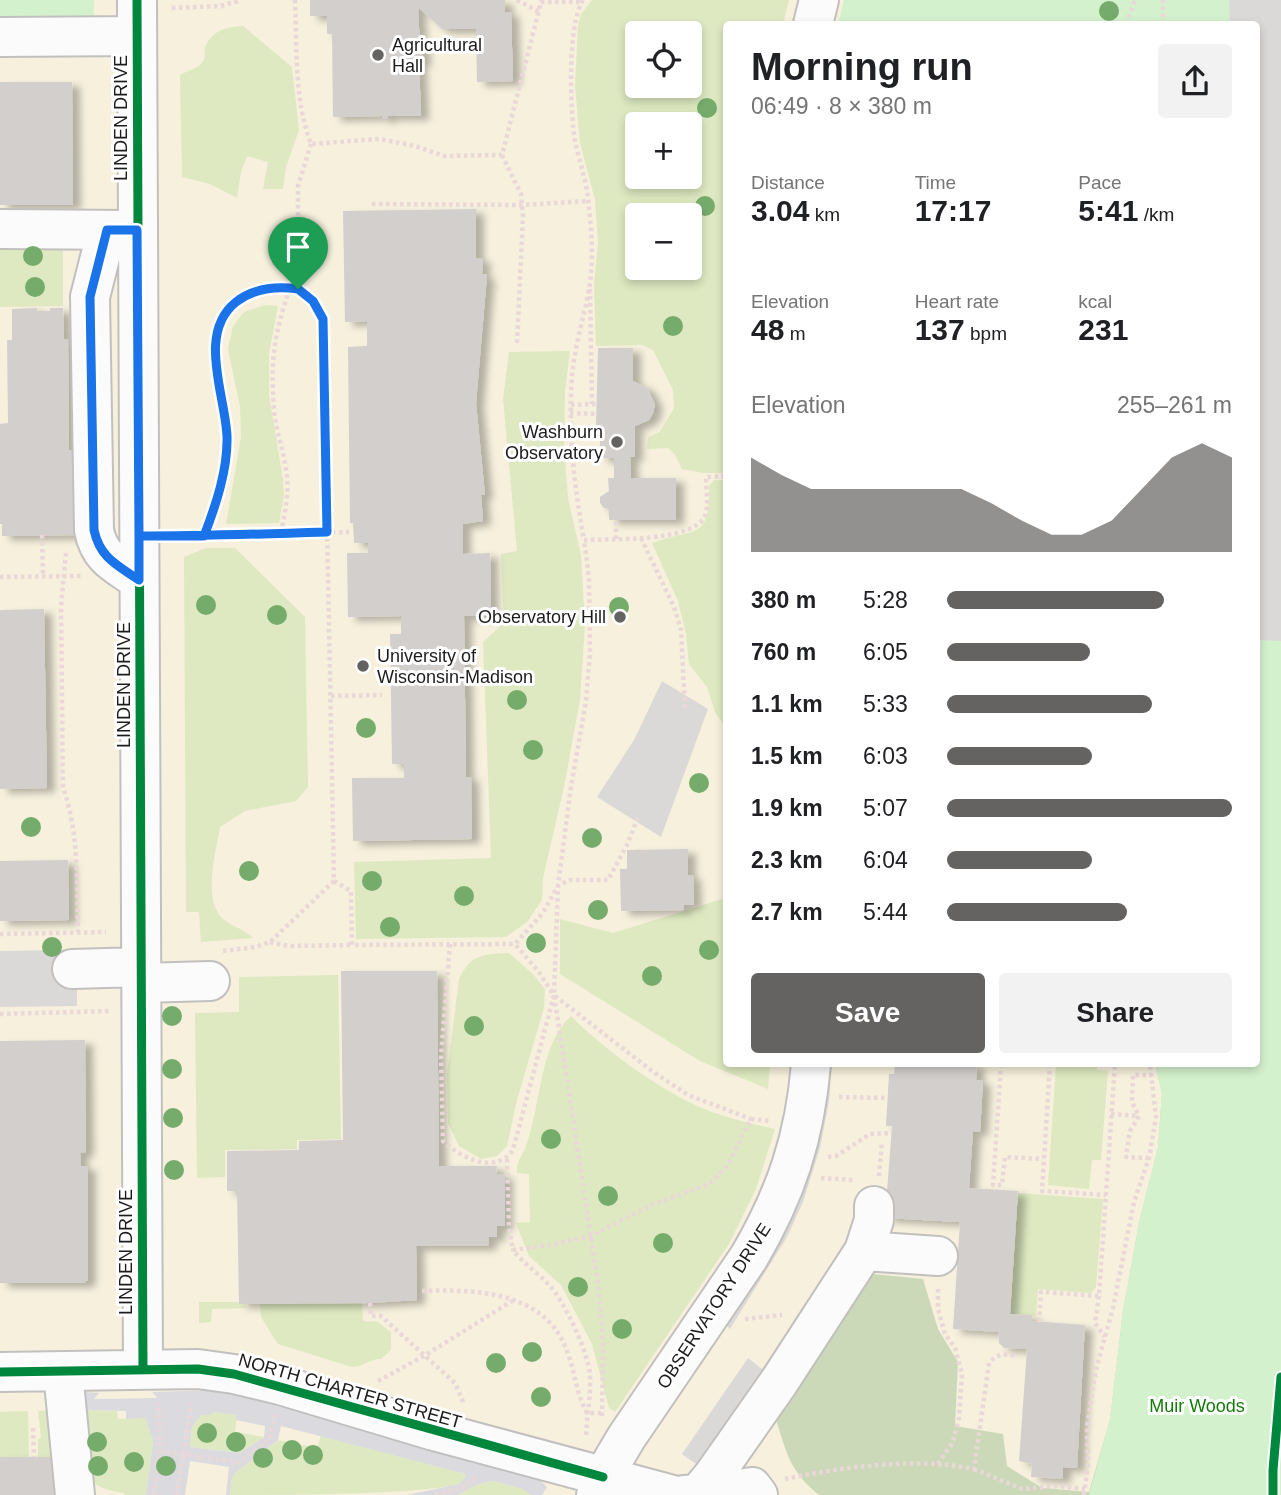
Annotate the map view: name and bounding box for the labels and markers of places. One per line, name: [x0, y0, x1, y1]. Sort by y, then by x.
place label: Agricultural Hall: [392, 35, 482, 76]
marker: Agricultural Hall: [370, 47, 386, 63]
pin: [268, 217, 328, 289]
place label: Washburn Observatory: [505, 422, 603, 463]
marker: Washburn Observatory: [609, 434, 625, 450]
place label: Observatory Hill: [478, 607, 606, 627]
marker: Observatory Hill: [612, 609, 628, 625]
place label: University of Wisconsin-Madison: [377, 646, 533, 687]
marker: University of Wisconsin-Madison: [355, 658, 371, 674]

